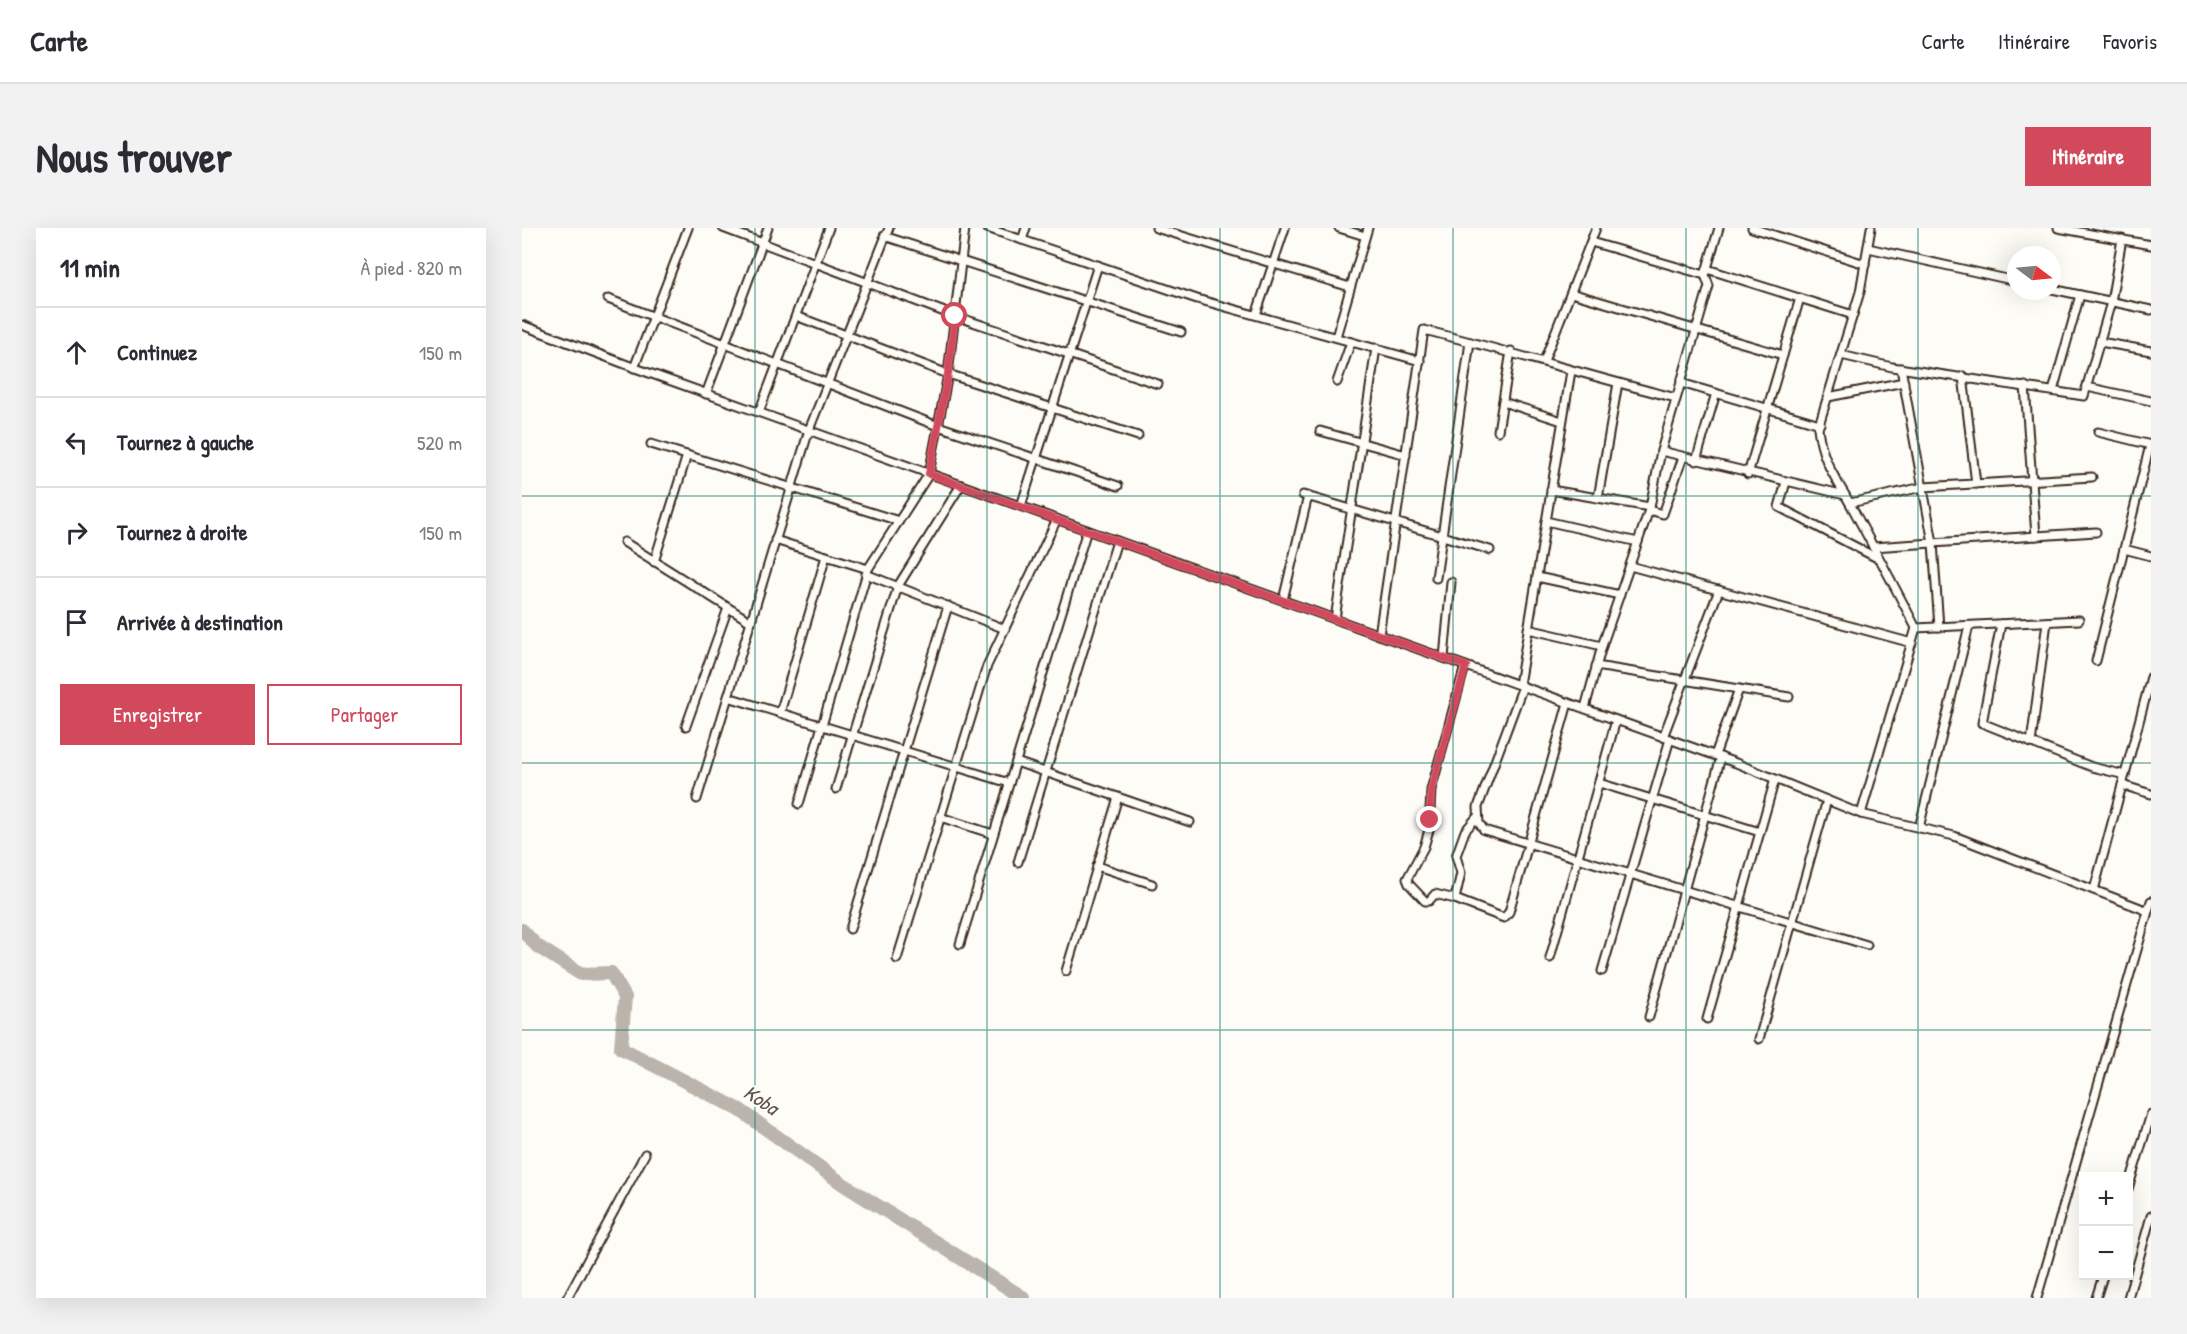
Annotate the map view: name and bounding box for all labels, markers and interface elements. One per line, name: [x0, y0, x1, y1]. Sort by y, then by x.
text: Carte: [30, 22, 88, 60]
text: Carte: [1922, 27, 1965, 56]
text: Itinéraire: [1998, 27, 2070, 56]
text: Favoris: [2103, 27, 2157, 56]
button: Itinéraire: [2025, 127, 2151, 186]
text: Nous trouver: [36, 128, 232, 185]
north arrow: [2007, 246, 2061, 300]
text: 11 min: [60, 250, 120, 285]
text: À pied · 820 m: [360, 254, 462, 281]
route start: [941, 302, 967, 328]
icon: ahead: [60, 336, 93, 369]
text: Continuez: [117, 337, 197, 367]
text: 150 m: [419, 339, 462, 366]
icon: left: [60, 426, 93, 459]
text: Tournez à gauche: [117, 427, 254, 457]
text: 520 m: [417, 429, 462, 456]
icon: right: [60, 516, 93, 549]
text: Tournez à droite: [117, 517, 247, 547]
text: 150 m: [419, 519, 462, 546]
icon: arrive: [60, 606, 93, 639]
text: Arrivée à destination: [117, 607, 283, 637]
button: Enregistrer: [60, 684, 255, 745]
button: Partager: [267, 684, 462, 745]
route end: [1416, 806, 1442, 832]
water label: Koba: [738, 1078, 787, 1123]
map controls: [2079, 1172, 2133, 1280]
button: +: [2079, 1172, 2133, 1226]
button: −: [2079, 1226, 2133, 1280]

